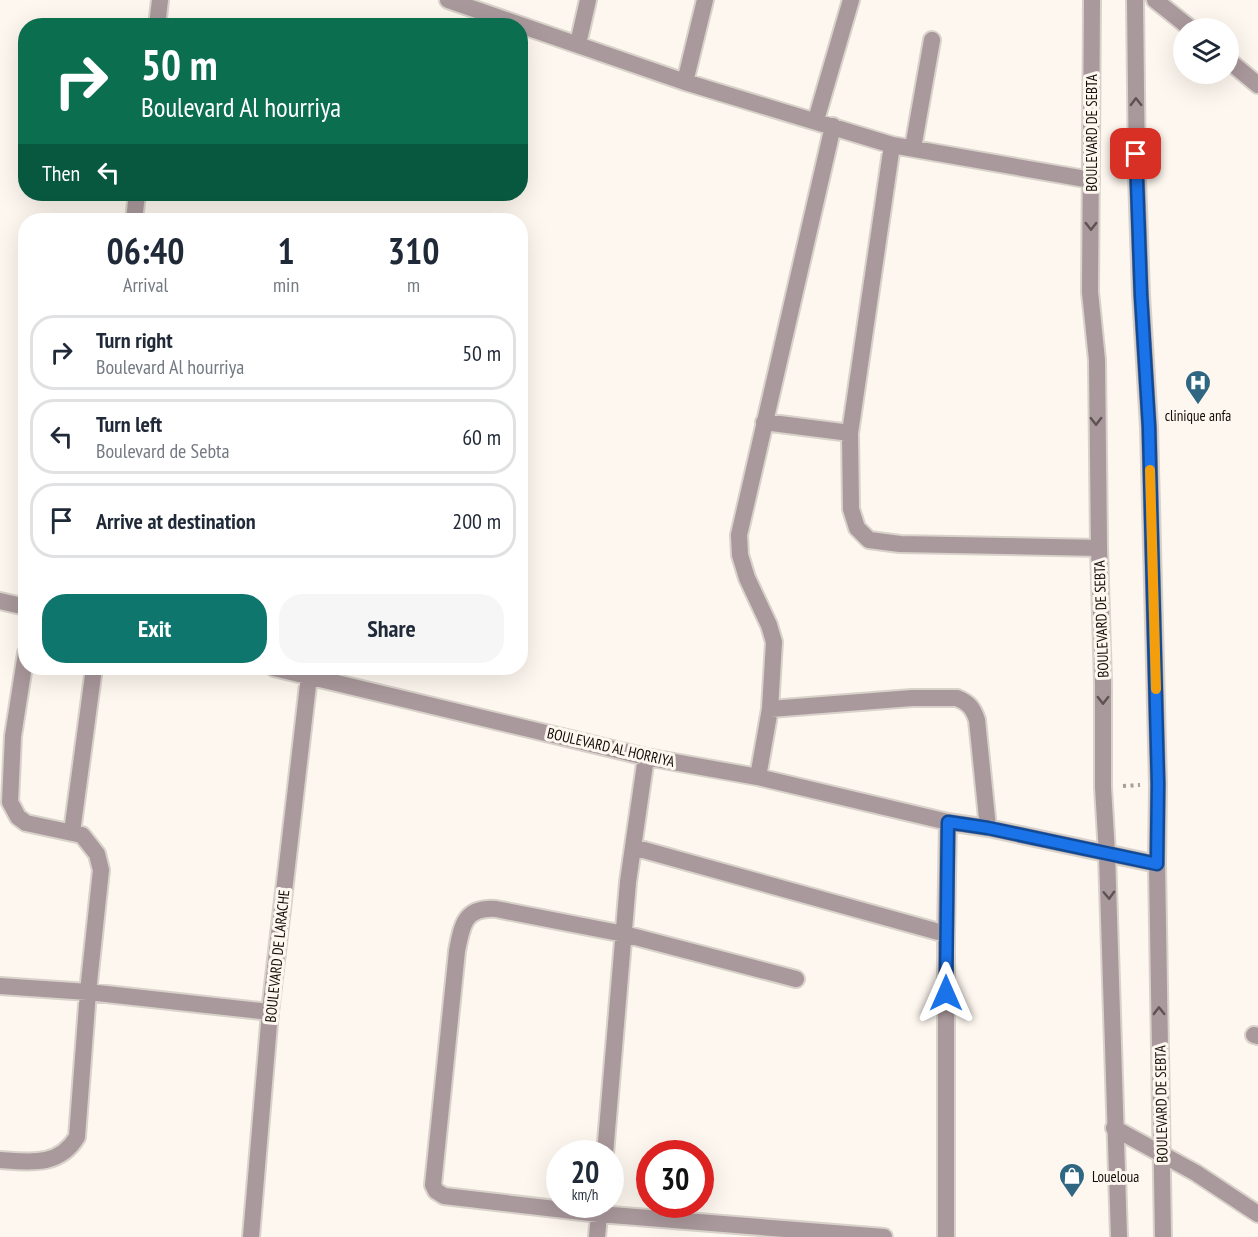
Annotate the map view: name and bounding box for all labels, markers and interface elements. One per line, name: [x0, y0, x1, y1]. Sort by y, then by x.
map controls: [1173, 18, 1239, 84]
button: layers: [1173, 18, 1239, 84]
text: 50 m: [141, 37, 218, 92]
icon: right: [42, 42, 120, 120]
street label: BOULEVARD DE SEBTA: [1082, 73, 1101, 192]
text: Boulevard Al hourriya: [141, 90, 341, 124]
one-way arrow: [1130, 98, 1142, 107]
pin: [1110, 128, 1161, 179]
icon: arrive: [1119, 137, 1152, 170]
icon: left: [92, 156, 125, 189]
text: Then: [42, 159, 80, 187]
one-way arrow: [1085, 222, 1097, 231]
text: 06:40: [107, 227, 184, 274]
text: 1: [277, 227, 295, 274]
text: 310: [388, 227, 439, 274]
text: Arrival: [123, 272, 168, 298]
text: min: [273, 272, 299, 298]
text: m: [407, 272, 420, 298]
text: Turn right: [96, 326, 173, 354]
icon: right: [45, 336, 78, 369]
text: 50 m: [462, 339, 501, 367]
text: Boulevard Al hourriya: [96, 354, 244, 380]
hospital icon: clinique anfa: [1183, 368, 1213, 406]
place label: clinique anfa: [1165, 406, 1231, 425]
text: Turn left: [96, 410, 162, 438]
one-way arrow: [1090, 417, 1103, 426]
icon: left: [45, 420, 78, 453]
text: 60 m: [462, 423, 501, 451]
text: Boulevard de Sebta: [96, 438, 230, 464]
icon: arrive: [45, 504, 78, 537]
text: Arrive at destination: [96, 507, 256, 535]
text: 200 m: [452, 507, 501, 535]
street label: BOULEVARD DE SEBTA: [1089, 559, 1113, 678]
button: Exit: [42, 594, 267, 663]
button: Share: [279, 594, 504, 663]
one-way arrow: [1097, 696, 1109, 705]
street label: BOULEVARD AL HORRIYA: [545, 723, 677, 771]
street label: BOULEVARD DE LARACHE: [261, 889, 293, 1023]
one-way arrow: [1103, 890, 1115, 899]
position arrow: [914, 961, 978, 1025]
one-way arrow: [1153, 1006, 1166, 1015]
street label: BOULEVARD DE SEBTA: [1150, 1044, 1172, 1163]
speed limit sign: 30: [636, 1140, 714, 1218]
text: 20: [571, 1152, 599, 1191]
shop icon: Loueloua: [1057, 1161, 1087, 1199]
place label: Loueloua: [1092, 1167, 1139, 1186]
text: km/h: [572, 1185, 598, 1204]

